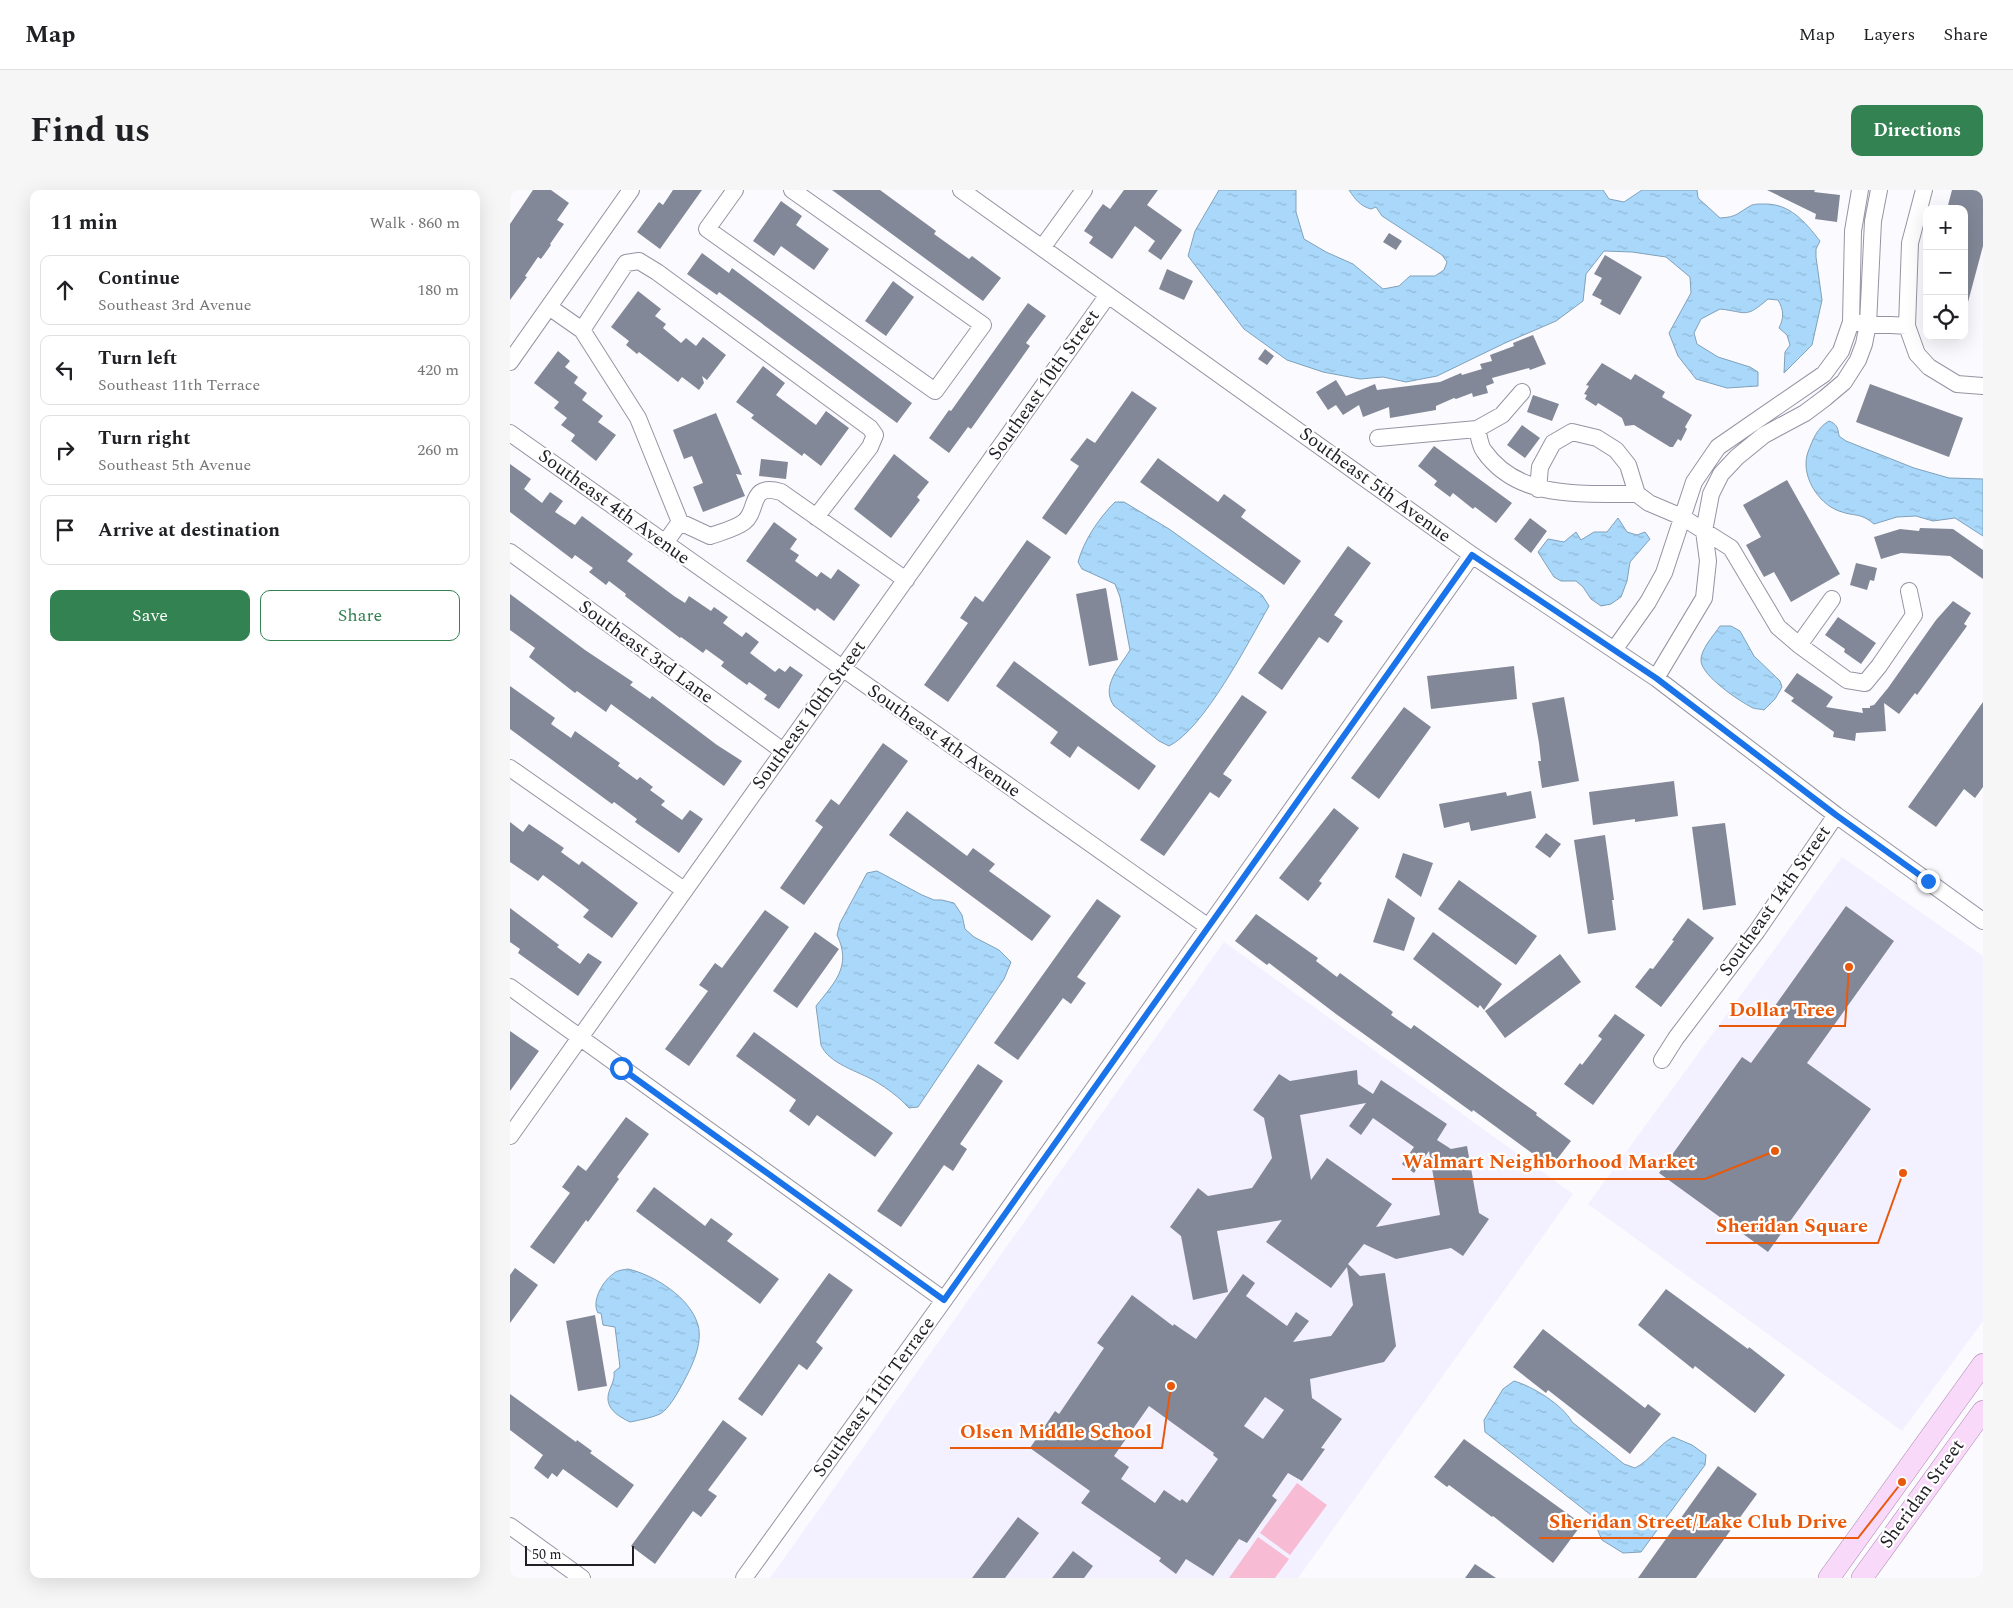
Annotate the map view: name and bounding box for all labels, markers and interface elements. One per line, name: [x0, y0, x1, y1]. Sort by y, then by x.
text: Map: [25, 17, 75, 53]
text: Map: [1799, 21, 1835, 48]
text: Layers: [1863, 21, 1915, 48]
text: Share: [1943, 21, 1988, 48]
text: Find us: [30, 104, 150, 157]
button: Directions: [1851, 105, 1983, 156]
map controls: [1923, 205, 1968, 340]
button: +: [1923, 205, 1968, 250]
text: 11 min: [50, 207, 118, 239]
text: Walk · 860 m: [369, 211, 460, 235]
button: −: [1923, 250, 1968, 295]
text: Continue: [98, 264, 180, 293]
icon: ahead: [51, 276, 79, 304]
text: 180 m: [417, 278, 459, 302]
text: Southeast 3rd Avenue: [98, 293, 252, 317]
button: locate: [1923, 295, 1968, 340]
street label: Southeast 10th Street: [981, 303, 1107, 466]
text: Turn left: [98, 344, 177, 373]
icon: left: [51, 356, 79, 384]
text: 420 m: [417, 358, 459, 382]
text: Southeast 11th Terrace: [98, 373, 260, 397]
street label: Southeast 5th Avenue: [1293, 420, 1457, 550]
text: Turn right: [98, 424, 191, 453]
icon: right: [51, 436, 79, 464]
text: 260 m: [417, 438, 459, 462]
street label: Southeast 4th Avenue: [532, 442, 696, 572]
text: Southeast 5th Avenue: [98, 453, 251, 477]
icon: arrive: [51, 516, 79, 544]
text: Arrive at destination: [98, 516, 280, 545]
button: Save: [50, 590, 250, 641]
button: Share: [260, 590, 460, 641]
street label: Southeast 3rd Lane: [572, 593, 720, 711]
street label: Southeast 10th Street: [745, 634, 873, 796]
street label: Southeast 4th Avenue: [861, 677, 1027, 805]
street label: Southeast 14th Street: [1712, 819, 1838, 982]
route end: [1917, 870, 1940, 893]
callout: Dollar Tree: [1719, 991, 1845, 1026]
text: Dollar Tree: [1729, 995, 1835, 1025]
route start: [610, 1057, 633, 1080]
callout: Walmart Neighborhood Market: [1392, 1144, 1705, 1179]
text: Walmart Neighborhood Market: [1403, 1147, 1696, 1177]
callout: Sheridan Square: [1706, 1208, 1878, 1243]
text: Sheridan Square: [1716, 1211, 1868, 1241]
street label: Southeast 11th Terrace: [806, 1311, 942, 1483]
callout: Olsen Middle School: [950, 1413, 1162, 1448]
text: Olsen Middle School: [960, 1417, 1152, 1447]
street label: Sheridan Street: [1872, 1433, 1972, 1555]
callout: Sheridan Street/Lake Club Drive: [1539, 1503, 1858, 1538]
text: Sheridan Street/Lake Club Drive: [1549, 1507, 1847, 1537]
scale bar: [525, 1543, 634, 1566]
text: 50 m: [532, 1544, 562, 1565]

